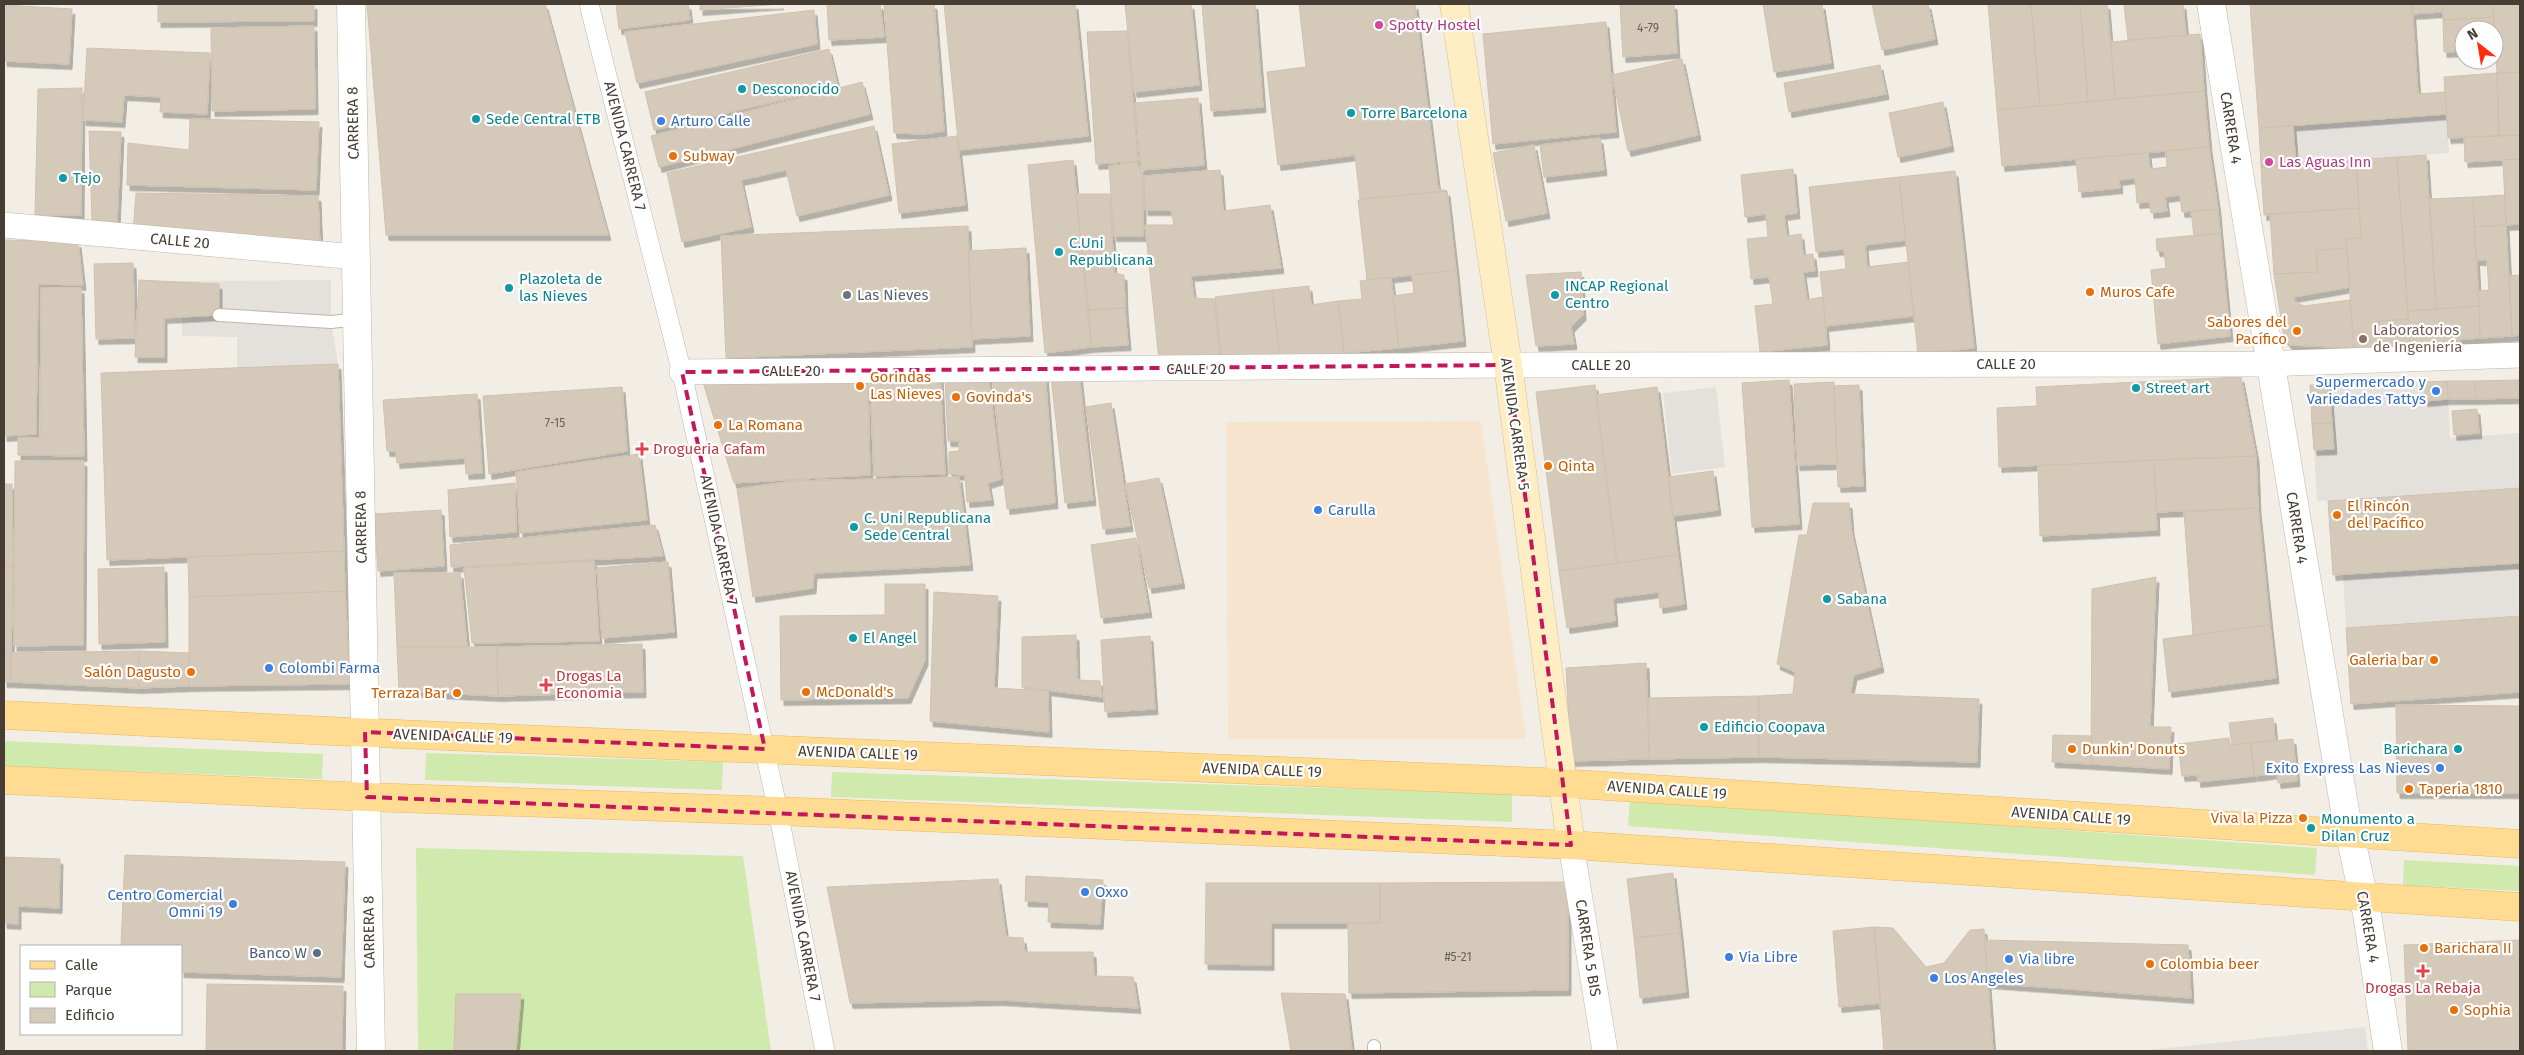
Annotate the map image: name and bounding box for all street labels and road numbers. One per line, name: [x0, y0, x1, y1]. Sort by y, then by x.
street label: AVENIDA CARRERA 7: [600, 79, 650, 213]
street label: CARRERA 8: [343, 86, 363, 160]
street label: CARRERA 4: [2216, 91, 2246, 165]
street label: CALLE 20: [149, 229, 211, 253]
street label: CALLE 20: [1976, 355, 2036, 373]
street label: AVENIDA CARRERA 5: [1497, 356, 1533, 492]
street label: CALLE 20: [1571, 356, 1631, 374]
street label: CALLE 20: [1166, 360, 1226, 378]
street label: CALLE 20: [761, 362, 821, 380]
street label: AVENIDA CARRERA 7: [696, 473, 742, 607]
street label: CARRERA 8: [351, 490, 371, 564]
street label: CARRERA 4: [2282, 491, 2312, 565]
street label: AVENIDA CALLE 19: [393, 725, 513, 747]
street label: AVENIDA CALLE 19: [798, 742, 918, 764]
street label: AVENIDA CALLE 19: [1202, 759, 1322, 781]
street label: AVENIDA CALLE 19: [1607, 777, 1728, 803]
street label: AVENIDA CALLE 19: [2011, 803, 2132, 829]
street label: AVENIDA CARRERA 7: [781, 869, 825, 1003]
street label: CARRERA 4: [2353, 890, 2383, 964]
street label: CARRERA 8: [359, 895, 379, 969]
street label: CARRERA 5 BIS: [1571, 898, 1605, 998]

